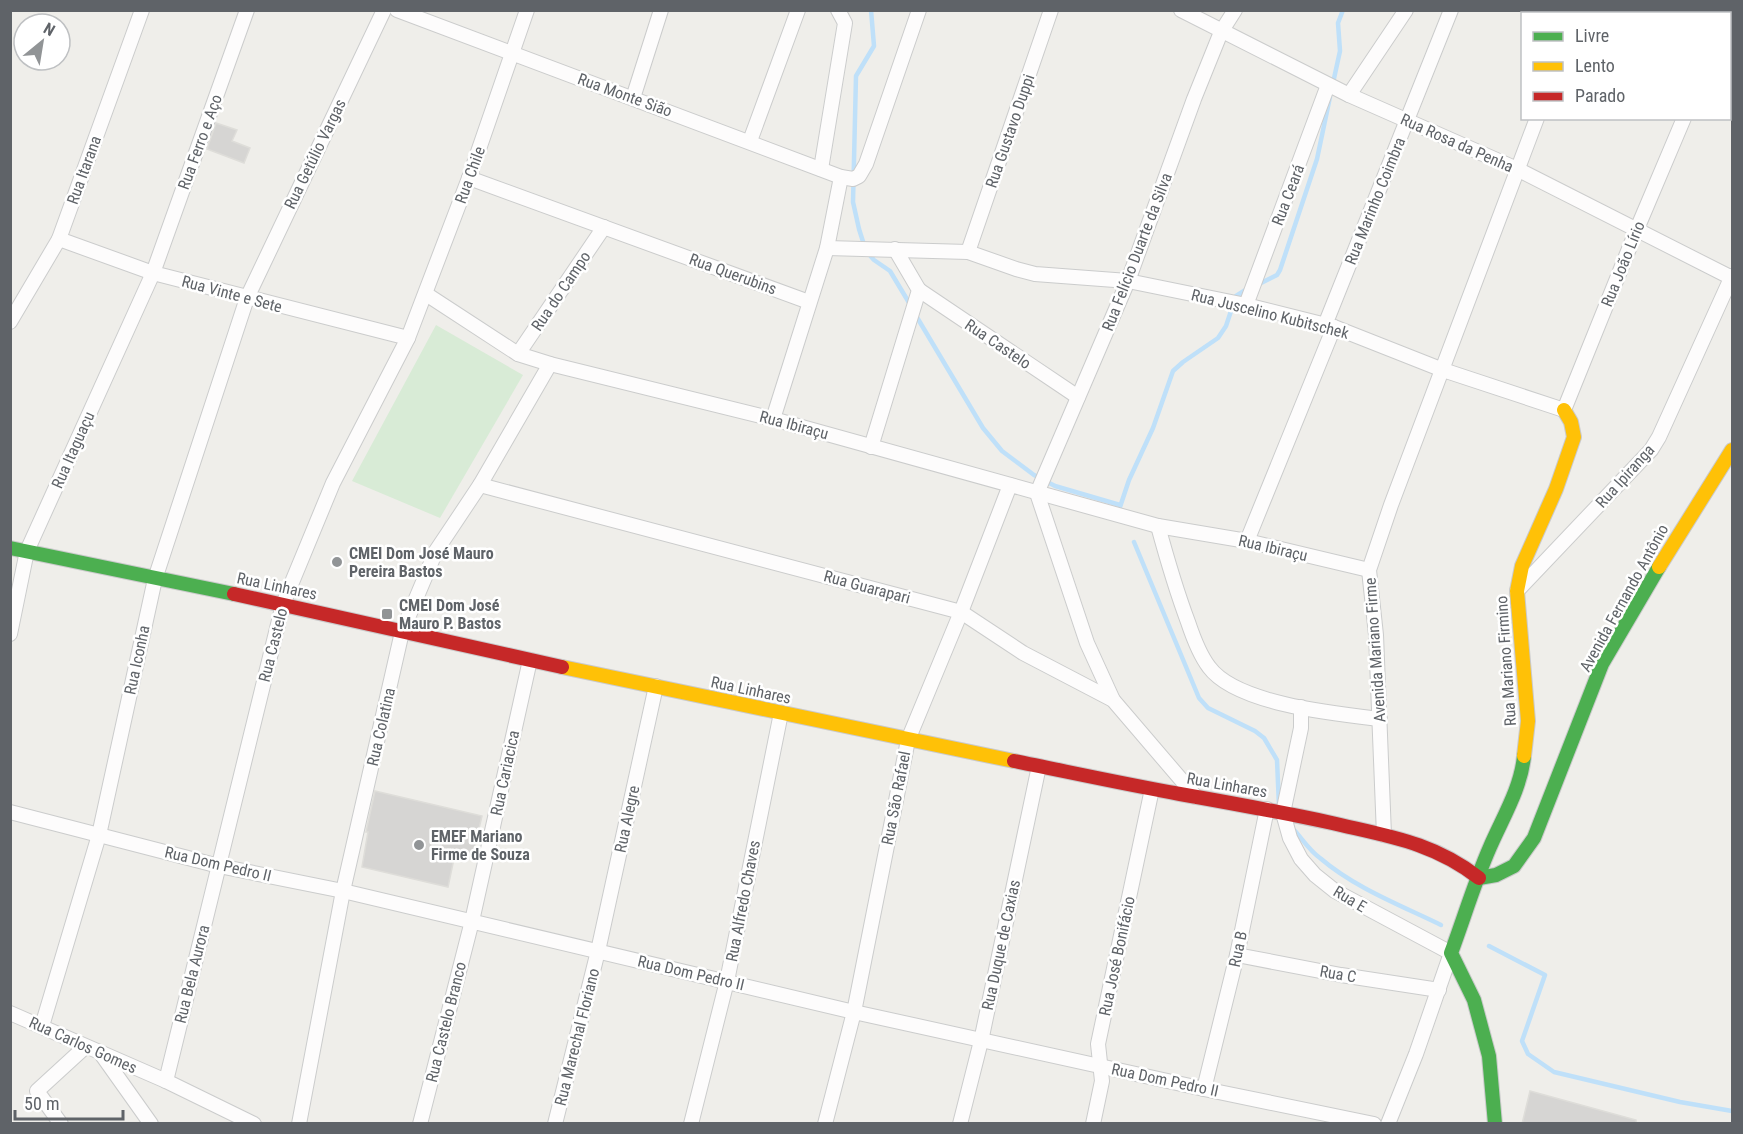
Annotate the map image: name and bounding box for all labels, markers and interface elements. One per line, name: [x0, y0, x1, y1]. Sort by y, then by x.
north arrow: [12, 12, 72, 72]
legend: [1521, 12, 1731, 120]
text: N: [40, 19, 58, 40]
text: Livre: [1575, 25, 1609, 46]
text: Lento: [1575, 55, 1615, 76]
street label: Rua Monte Sião: [575, 69, 675, 121]
street label: Rua Gustavo Duppi: [982, 72, 1038, 190]
text: Parado: [1575, 85, 1625, 106]
street label: Rua Ferro e Aço: [174, 92, 226, 192]
street label: Rua Getúlio Vargas: [280, 96, 350, 212]
street label: Rua Rosa da Penha: [1398, 110, 1516, 176]
street label: Rua Itarana: [63, 133, 105, 207]
street label: Rua Marinho Coimbra: [1341, 134, 1409, 268]
street label: Rua Chile: [451, 144, 489, 206]
street label: Rua Ceará: [1268, 162, 1308, 228]
street label: Rua Felício Duarte da Silva: [1098, 170, 1176, 334]
street label: Rua João Lírio: [1597, 218, 1649, 310]
street label: Rua do Campo: [527, 248, 595, 334]
street label: Rua Querubins: [687, 249, 779, 299]
street label: Rua Vinte e Sete: [180, 271, 284, 317]
street label: Rua Juscelino Kubitschek: [1189, 285, 1352, 343]
street label: Rua Castelo: [961, 315, 1035, 373]
street label: Rua Ibiraçu: [757, 407, 831, 443]
street label: Rua Itaguaçu: [48, 409, 98, 491]
street label: Rua Ipiranga: [1592, 440, 1658, 512]
street label: Avenida Fernando Antônio: [1576, 521, 1672, 675]
street label: Rua Ibiraçu: [1237, 531, 1309, 565]
place label: CMEI Dom José Mauro Pereira Bastos: [349, 544, 494, 581]
marker: CMEI Dom José Mauro Pereira Bastos: [330, 555, 344, 569]
street label: Rua Guarapari: [822, 566, 912, 608]
street label: Rua Linhares: [235, 568, 319, 604]
street label: Avenida Mariano Firme: [1360, 577, 1390, 723]
street label: Rua Mariano Firmino: [1492, 595, 1520, 727]
place label: CMEI Dom José Mauro P. Bastos: [399, 596, 501, 633]
street label: Rua Castelo: [255, 606, 291, 684]
marker: CMEI Dom José Mauro P. Bastos: [380, 607, 394, 621]
street label: Rua Iconha: [120, 624, 154, 696]
street label: Rua Linhares: [709, 672, 793, 708]
street label: Rua Colatina: [363, 686, 399, 768]
street label: Rua Cariacica: [487, 729, 523, 817]
street label: Rua São Rafael: [878, 749, 914, 847]
street label: Rua Linhares: [1185, 769, 1269, 801]
street label: Rua Alegre: [611, 784, 643, 854]
place label: EMEF Mariano Firme de Souza: [431, 827, 530, 864]
marker: EMEF Mariano Firme de Souza: [412, 838, 426, 852]
street label: Rua Alfredo Chaves: [722, 839, 764, 963]
street label: Rua Dom Pedro II: [163, 842, 273, 886]
street label: Rua Duque de Caxias: [978, 878, 1024, 1012]
street label: Rua E: [1330, 882, 1370, 916]
street label: Rua José Bonifácio: [1095, 894, 1139, 1018]
street label: Rua Bela Aurora: [171, 923, 213, 1025]
street label: Rua B: [1225, 929, 1251, 969]
street label: Rua Dom Pedro II: [636, 951, 746, 995]
street label: Rua Castelo Branco: [422, 960, 470, 1084]
street label: Rua C: [1318, 961, 1358, 987]
street label: Rua Marechal Floriano: [551, 966, 603, 1108]
street label: Rua Carlos Gomes: [26, 1013, 140, 1077]
street label: Rua Dom Pedro II: [1110, 1059, 1220, 1101]
scale bar: [15, 1083, 123, 1121]
text: 50 m: [24, 1093, 59, 1114]

